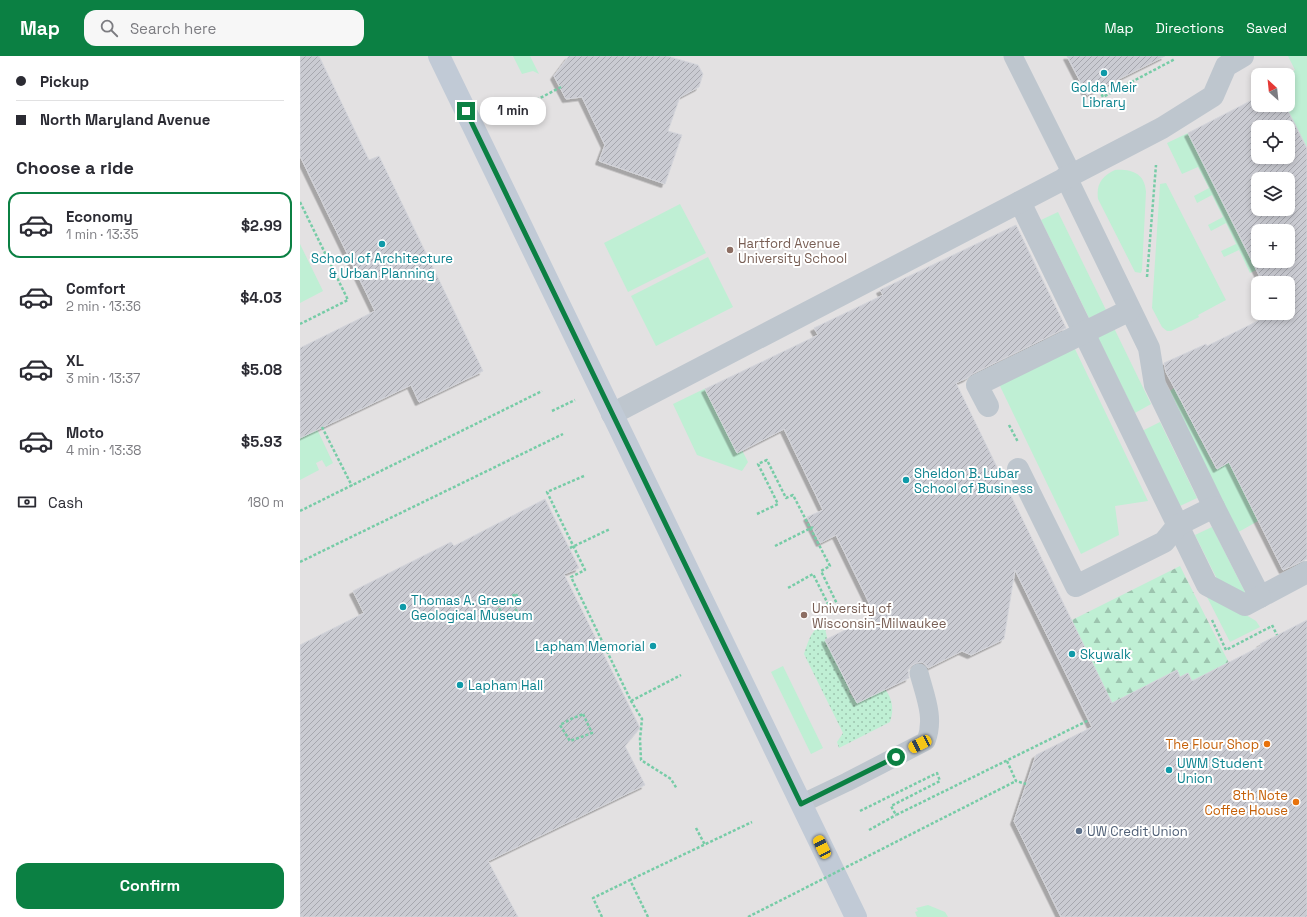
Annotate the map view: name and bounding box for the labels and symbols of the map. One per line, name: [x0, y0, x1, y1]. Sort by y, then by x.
marker: Golda Meir Library: [1099, 68, 1109, 78]
north arrow: [1251, 68, 1295, 112]
place label: Golda Meir Library: [1071, 79, 1137, 111]
callout: 1 min: [480, 97, 546, 125]
route end: [457, 102, 475, 120]
place label: Hartford Avenue University School: [738, 235, 847, 267]
marker: School of Architecture & Urban Planning: [377, 239, 387, 249]
marker: Hartford Avenue University School: [725, 245, 735, 255]
place label: School of Architecture & Urban Planning: [311, 250, 453, 282]
place label: Sheldon B. Lubar School of Business: [914, 465, 1033, 497]
marker: Sheldon B. Lubar School of Business: [901, 475, 911, 485]
place label: Thomas A. Greene Geological Museum: [411, 592, 533, 624]
place label: University of Wisconsin-Milwaukee: [812, 600, 946, 632]
marker: Thomas A. Greene Geological Museum: [398, 602, 408, 612]
marker: University of Wisconsin-Milwaukee: [799, 610, 809, 620]
place label: Lapham Memorial: [535, 638, 645, 655]
marker: Lapham Memorial: [648, 641, 658, 651]
place label: Skywalk: [1080, 646, 1131, 663]
marker: Skywalk: [1067, 649, 1077, 659]
place label: Lapham Hall: [468, 677, 543, 694]
marker: Lapham Hall: [455, 680, 465, 690]
car: [907, 733, 933, 755]
place label: The Flour Shop: [1166, 736, 1259, 753]
marker: The Flour Shop: [1262, 739, 1272, 749]
route start: [887, 748, 905, 766]
place label: UWM Student Union: [1177, 755, 1263, 787]
marker: UWM Student Union: [1164, 765, 1174, 775]
place label: 8th Note Coffee House: [1204, 787, 1288, 819]
marker: 8th Note Coffee House: [1291, 797, 1301, 807]
place label: UW Credit Union: [1087, 823, 1188, 840]
marker: UW Credit Union: [1074, 826, 1084, 836]
car: [811, 834, 833, 860]

